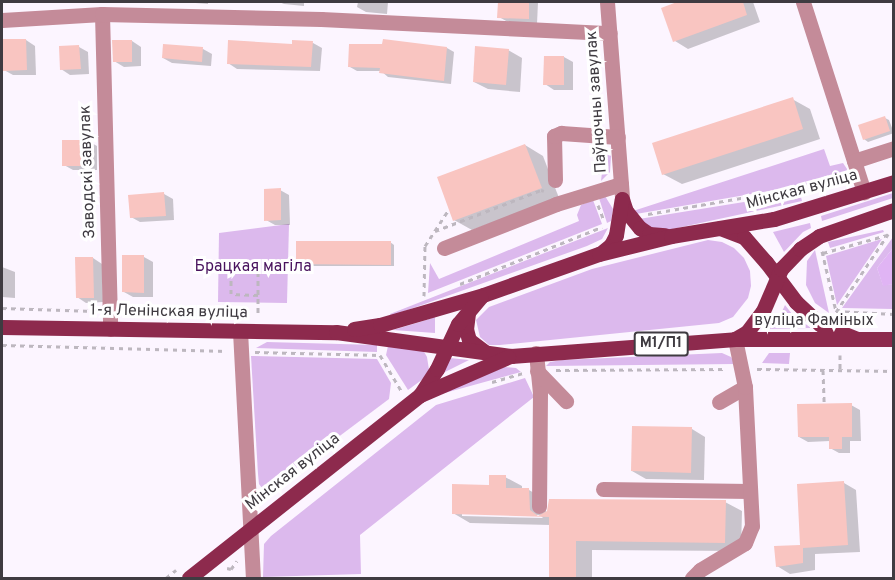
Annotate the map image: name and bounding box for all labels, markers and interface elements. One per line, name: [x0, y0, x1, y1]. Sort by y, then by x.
street label: Паўночны завулак: [582, 30, 612, 174]
street label: Заводскі завулак: [76, 105, 100, 239]
street label: Мінская вуліца: [744, 166, 860, 214]
park label: Брацкая магіла: [194, 257, 312, 277]
street label: 1-я Ленінская вуліца: [90, 301, 248, 323]
street label: вуліца Фаміных: [754, 311, 874, 331]
road number: М1/П1: [632, 332, 690, 356]
street label: Мінская вуліца: [242, 429, 344, 515]

